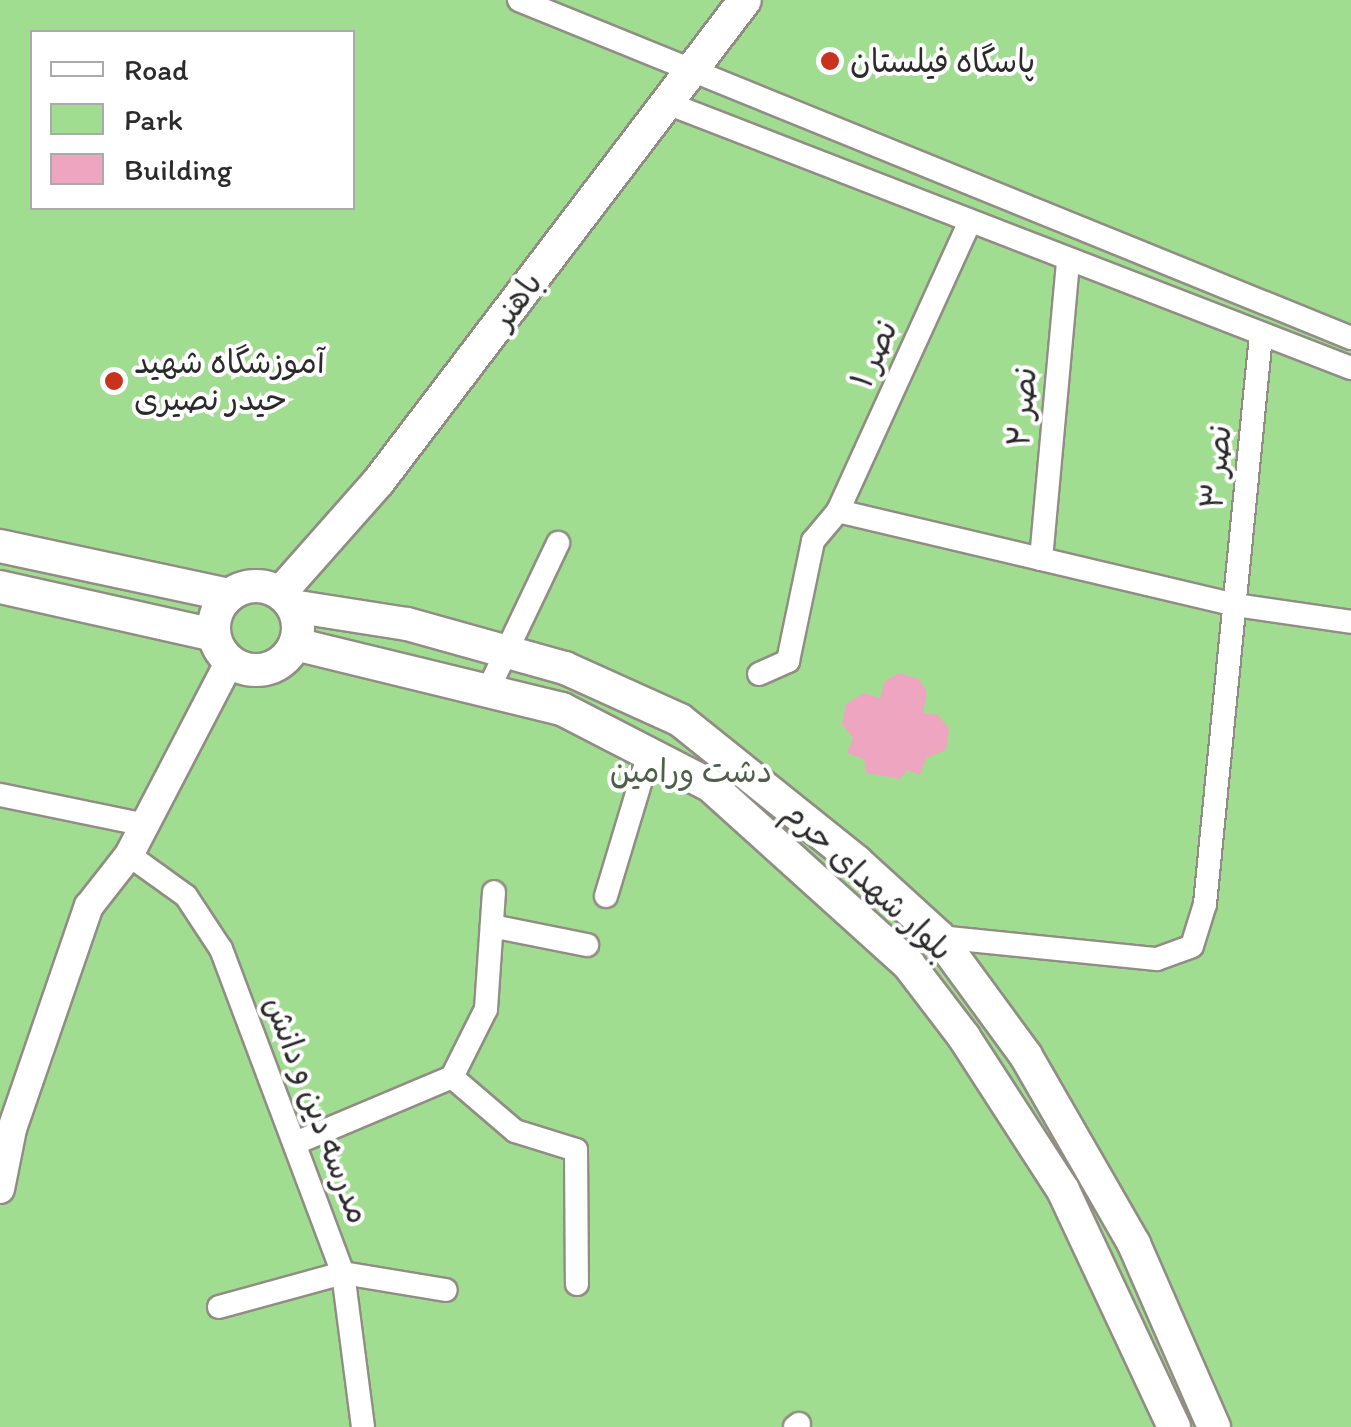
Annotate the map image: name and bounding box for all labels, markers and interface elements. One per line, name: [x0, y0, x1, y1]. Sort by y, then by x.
legend: [30, 30, 355, 210]
place label: پاسگاه فیلستان: [850, 42, 1035, 80]
marker: پاسگاه فیلستان: [819, 50, 841, 72]
text: Road: [124, 51, 189, 88]
text: Park: [124, 101, 183, 138]
text: Building: [124, 151, 232, 188]
street label: باهنر: [484, 264, 550, 336]
street label: نصر ۱: [842, 314, 906, 394]
place label: آموزشگاه شهید حیدر نصیری: [134, 344, 325, 419]
street label: نصر ۲: [999, 366, 1045, 448]
marker: آموزشگاه شهید حیدر نصیری: [103, 370, 125, 392]
street label: نصر ۳: [1192, 423, 1240, 511]
park label: دشت ورامین: [610, 752, 772, 790]
street label: بلوار شهدای حرم: [776, 793, 960, 969]
street label: مدرسه دین و دانش: [256, 991, 378, 1229]

